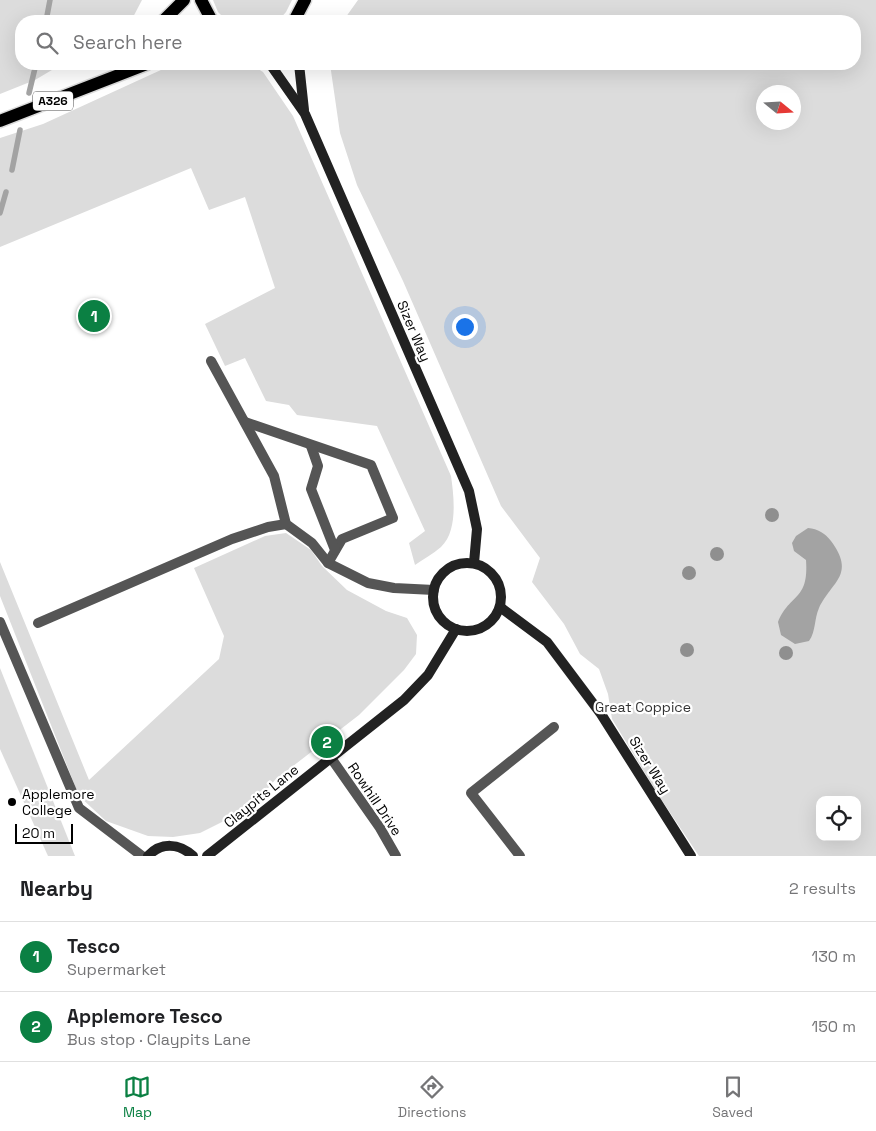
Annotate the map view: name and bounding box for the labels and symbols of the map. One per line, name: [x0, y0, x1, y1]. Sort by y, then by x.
north arrow: [756, 85, 801, 130]
road number: A326: [33, 92, 73, 110]
pin: 1: [78, 297, 110, 335]
street label: Sizer Way: [393, 298, 435, 364]
your location: [452, 314, 478, 340]
park label: Great Coppice: [595, 698, 691, 716]
pin: 2: [311, 723, 343, 761]
street label: Sizer Way: [625, 733, 675, 797]
street label: Rowhill Drive: [344, 759, 406, 839]
street label: Claypits Lane: [220, 760, 302, 832]
place label: Applemore College: [22, 785, 95, 819]
marker: Applemore College: [6, 796, 18, 808]
scale bar: [15, 821, 72, 844]

